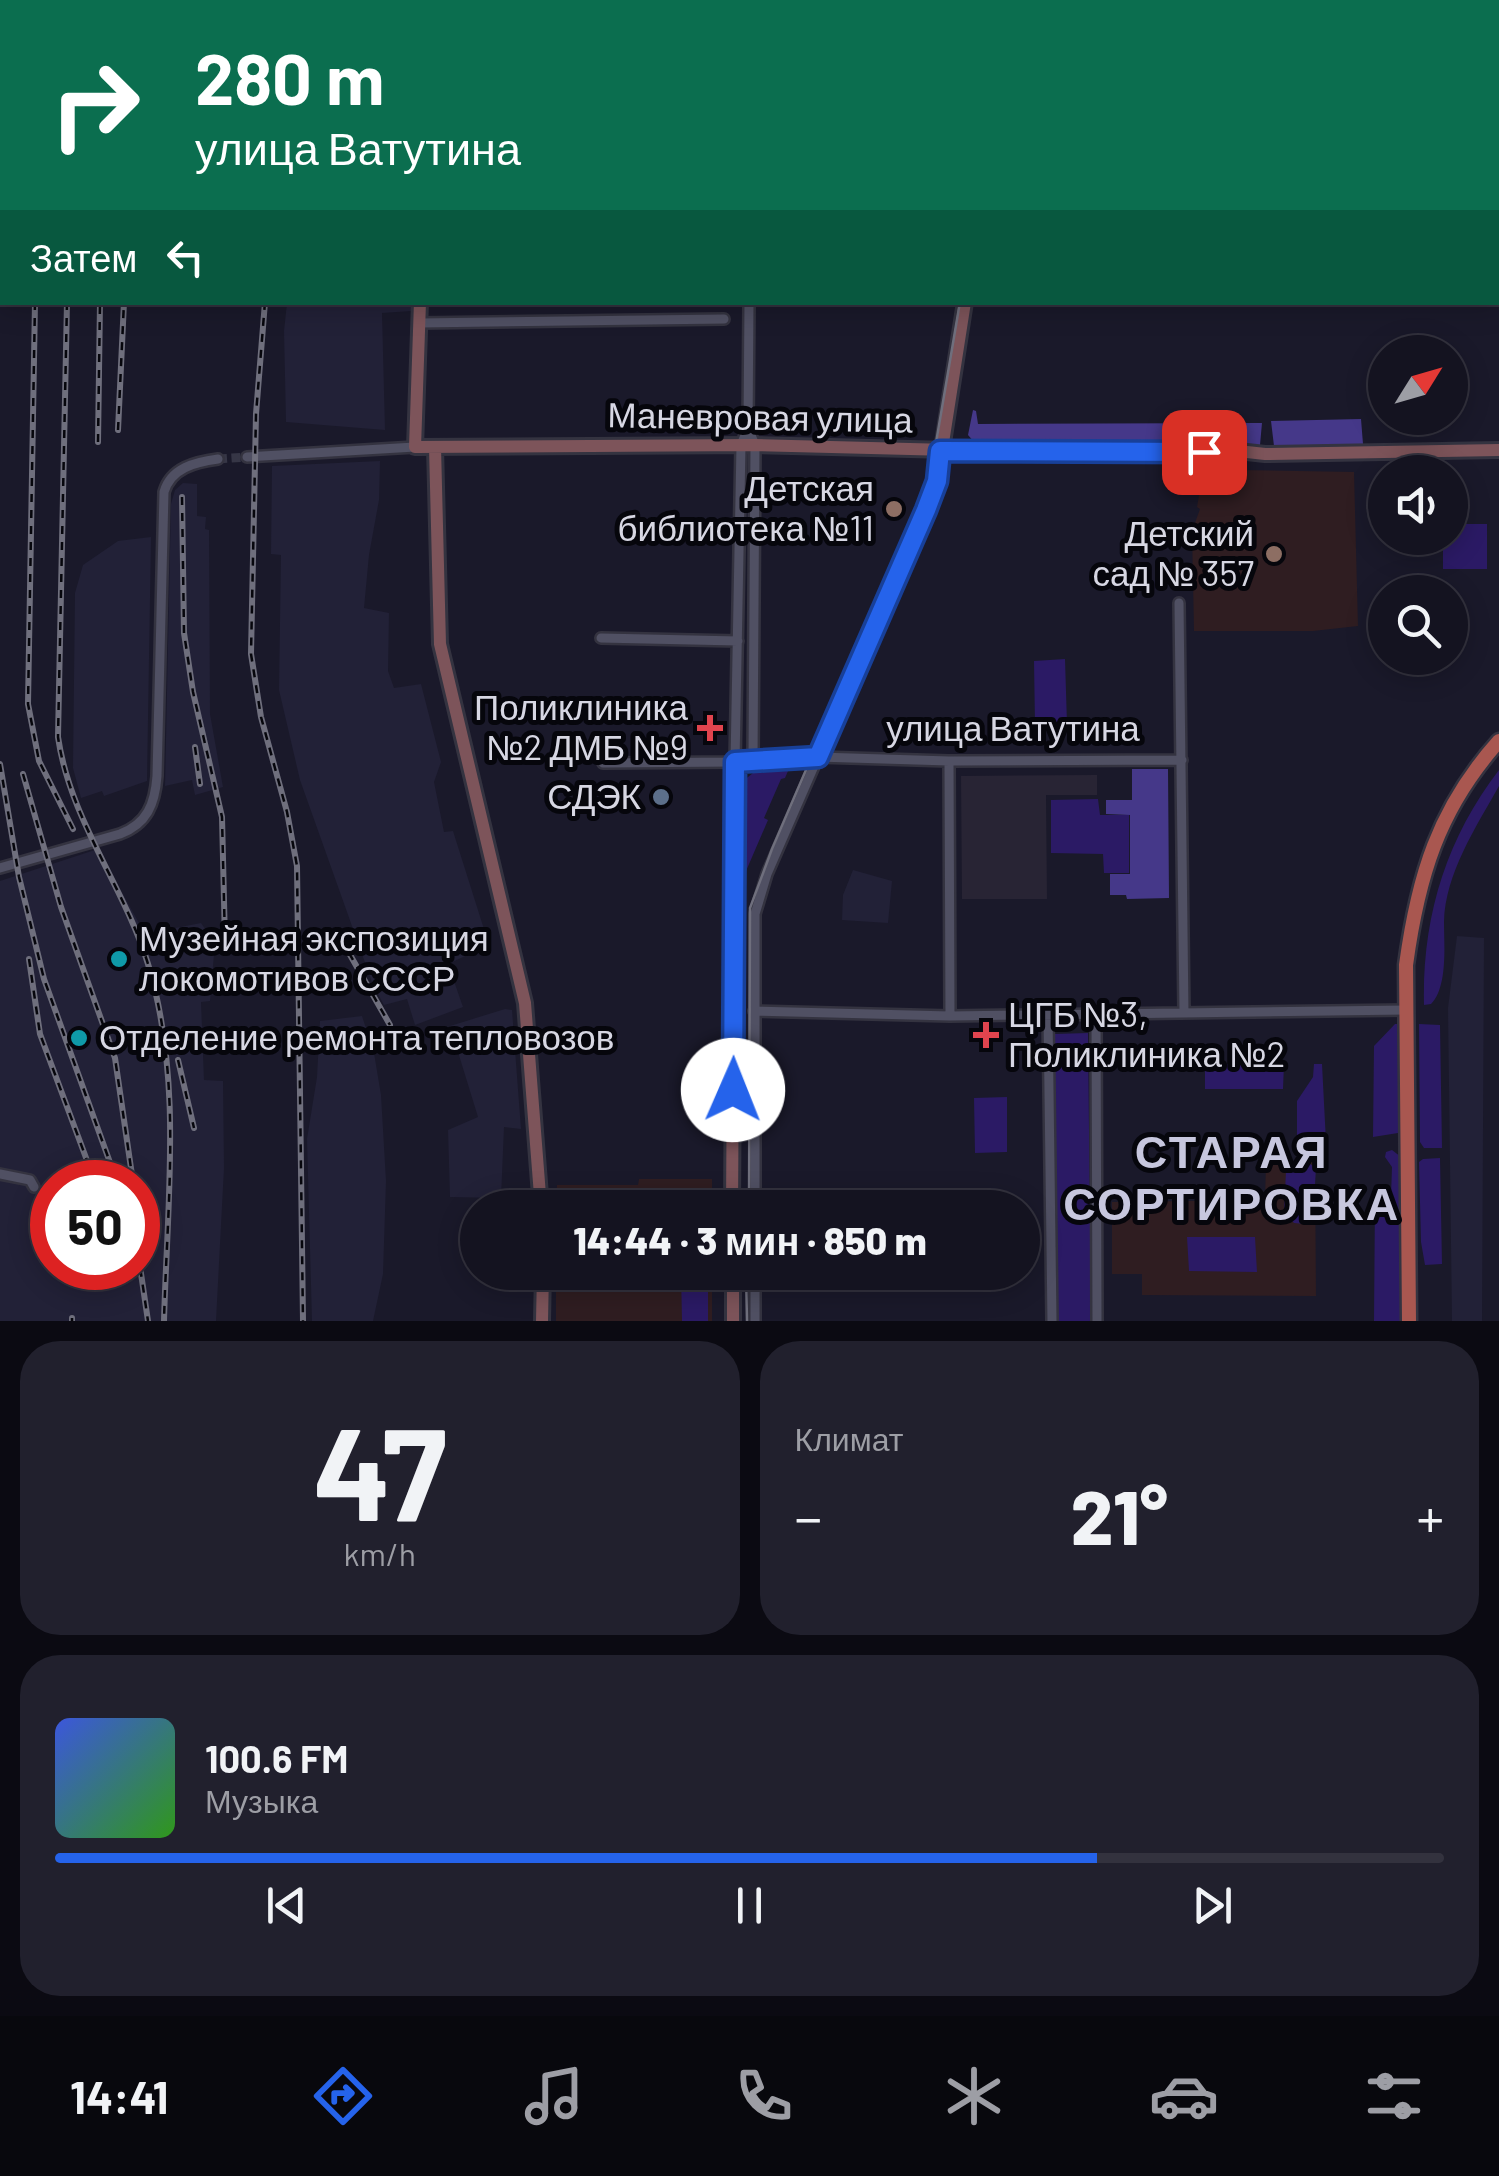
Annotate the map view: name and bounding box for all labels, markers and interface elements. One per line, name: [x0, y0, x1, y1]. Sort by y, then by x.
text: 280 m: [195, 35, 384, 119]
icon: right: [30, 40, 160, 170]
text: улица Ватутина: [195, 120, 521, 174]
icon: left: [158, 230, 213, 285]
text: Затем: [30, 234, 138, 280]
north arrow: [1368, 335, 1468, 435]
map controls: [1368, 335, 1468, 675]
street label: Маневровая улица: [607, 392, 913, 440]
pin: [1162, 410, 1247, 495]
icon: arrive: [1177, 425, 1232, 480]
button: sound: [1368, 455, 1468, 555]
place label: Детская библиотека №11: [617, 466, 874, 548]
marker: Детская библиотека №11: [883, 498, 905, 520]
place label: Детский сад № 357: [1092, 511, 1254, 593]
marker: Детский сад № 357: [1263, 543, 1285, 565]
button: search: [1368, 575, 1468, 675]
place label: Поликлиника №2 ДМБ №9: [474, 685, 689, 767]
street label: улица Ватутина: [886, 706, 1140, 748]
marker: Поликлиника №2 ДМБ №9: [697, 715, 723, 741]
place label: СДЭК: [547, 774, 642, 816]
marker: СДЭК: [650, 786, 672, 808]
place label: Музейная экспозиция локомотивов СССР: [139, 916, 489, 998]
marker: Музейная экспозиция локомотивов СССР: [108, 948, 130, 970]
place label: ЦГБ №3, Поликлиника №2: [1008, 992, 1285, 1074]
place label: Отделение ремонта тепловозов: [99, 1015, 614, 1057]
marker: ЦГБ №3, Поликлиника №2: [973, 1022, 999, 1048]
marker: Отделение ремонта тепловозов: [68, 1027, 90, 1049]
position arrow: [681, 1038, 785, 1142]
district label: СТАРАЯ СОРТИРОВКА: [1063, 1123, 1401, 1229]
speed limit sign: 50: [30, 1160, 160, 1290]
text: 14:44 · 3 мин · 850 m: [573, 1217, 927, 1263]
text: 47: [313, 1391, 447, 1547]
text: Климат: [795, 1419, 903, 1457]
text: 21°: [1071, 1470, 1168, 1560]
text: −: [795, 1483, 822, 1549]
text: +: [1416, 1483, 1444, 1549]
text: km/h: [344, 1534, 416, 1572]
text: 100.6 FM: [205, 1735, 349, 1781]
text: Музыка: [205, 1781, 318, 1819]
icon: previous: [259, 1878, 314, 1933]
icon: pause: [722, 1878, 777, 1933]
icon: next: [1185, 1878, 1240, 1933]
icon: directions: [308, 2061, 378, 2131]
icon: music: [519, 2061, 589, 2131]
icon: phone: [729, 2061, 799, 2131]
icon: climate: [939, 2061, 1009, 2131]
icon: car: [1149, 2061, 1219, 2131]
icon: filters: [1359, 2061, 1429, 2131]
text: 14:41: [70, 2069, 168, 2123]

